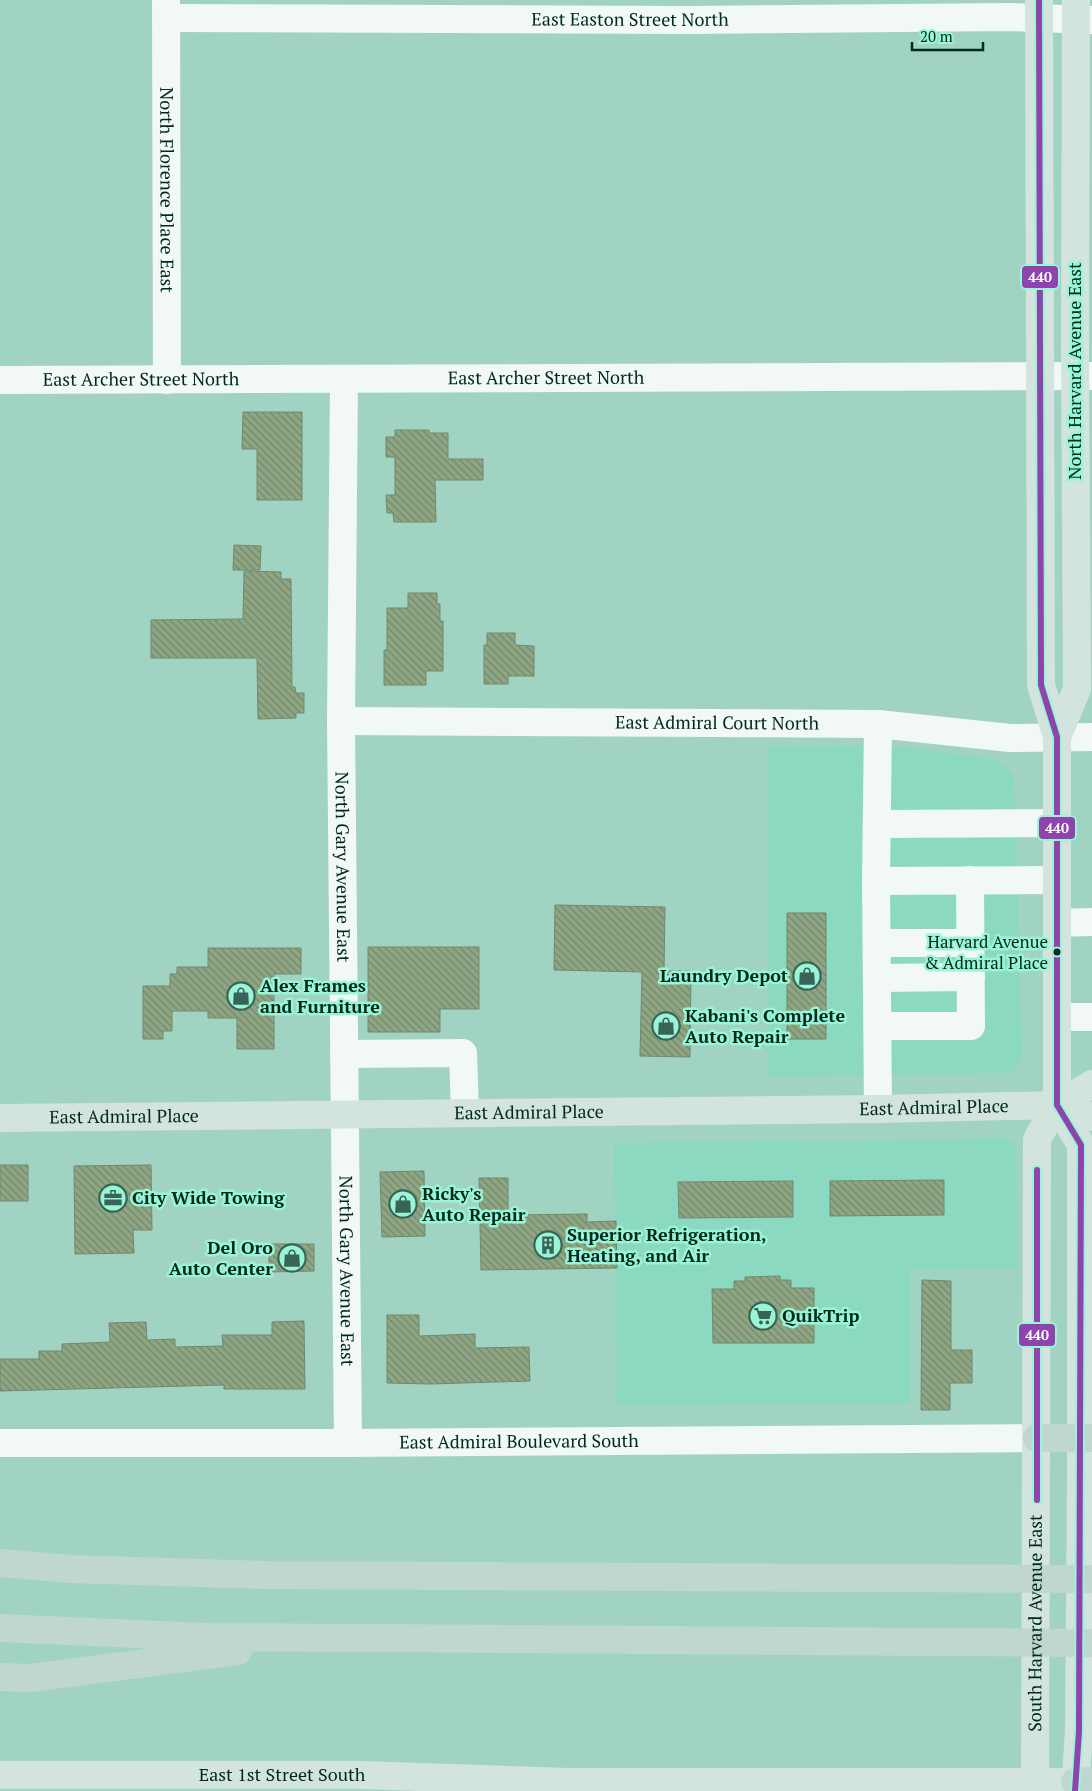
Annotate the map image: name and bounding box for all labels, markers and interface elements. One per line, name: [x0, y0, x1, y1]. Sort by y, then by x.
street label: East Easton Street North: [531, 6, 729, 31]
scale bar: [912, 20, 983, 52]
text: 20 m: [920, 26, 953, 46]
street label: North Florence Place East: [155, 87, 180, 293]
street label: North Harvard Avenue East: [1062, 262, 1086, 480]
line badge: 440: [1021, 265, 1059, 289]
text: 440: [1028, 267, 1052, 286]
street label: East Archer Street North: [448, 365, 645, 389]
street label: East Archer Street North: [43, 366, 240, 391]
street label: East Admiral Court North: [615, 710, 819, 735]
street label: North Gary Avenue East: [330, 771, 356, 963]
line badge: 440: [1038, 816, 1076, 840]
text: 440: [1045, 818, 1069, 837]
place label: Harvard Avenue & Admiral Place: [924, 930, 1048, 974]
marker: Harvard Avenue & Admiral Place: [1052, 947, 1062, 957]
shop icon: Laundry Depot: [792, 961, 822, 991]
place label: Laundry Depot: [660, 963, 788, 987]
place label: Alex Frames and Furniture: [260, 973, 380, 1018]
shop icon: Alex Frames and Furniture: [226, 981, 256, 1011]
place label: Kabani's Complete Auto Repair: [685, 1003, 845, 1048]
shop icon: Kabani's Complete Auto Repair: [651, 1011, 681, 1041]
street label: East Admiral Place: [859, 1093, 1009, 1120]
street label: East Admiral Place: [454, 1099, 604, 1124]
street label: East Admiral Place: [49, 1103, 199, 1128]
street label: North Gary Avenue East: [334, 1175, 360, 1367]
place label: Ricky's Auto Repair: [422, 1181, 526, 1226]
office icon: City Wide Towing: [98, 1183, 128, 1213]
place label: City Wide Towing: [132, 1185, 285, 1209]
shop icon: Ricky's Auto Repair: [388, 1189, 418, 1219]
place label: Superior Refrigeration, Heating, and Air: [567, 1222, 767, 1267]
building icon: Superior Refrigeration, Heating, and Air: [533, 1230, 563, 1260]
place label: Del Oro Auto Center: [169, 1235, 273, 1280]
shop icon: Del Oro Auto Center: [277, 1243, 307, 1273]
supermarket icon: QuikTrip: [748, 1301, 778, 1331]
place label: QuikTrip: [782, 1303, 859, 1327]
line badge: 440: [1018, 1323, 1056, 1347]
text: 440: [1025, 1325, 1049, 1344]
street label: East Admiral Boulevard South: [399, 1428, 639, 1454]
street label: South Harvard Avenue East: [1022, 1514, 1047, 1732]
street label: East 1st Street South: [199, 1762, 366, 1786]

